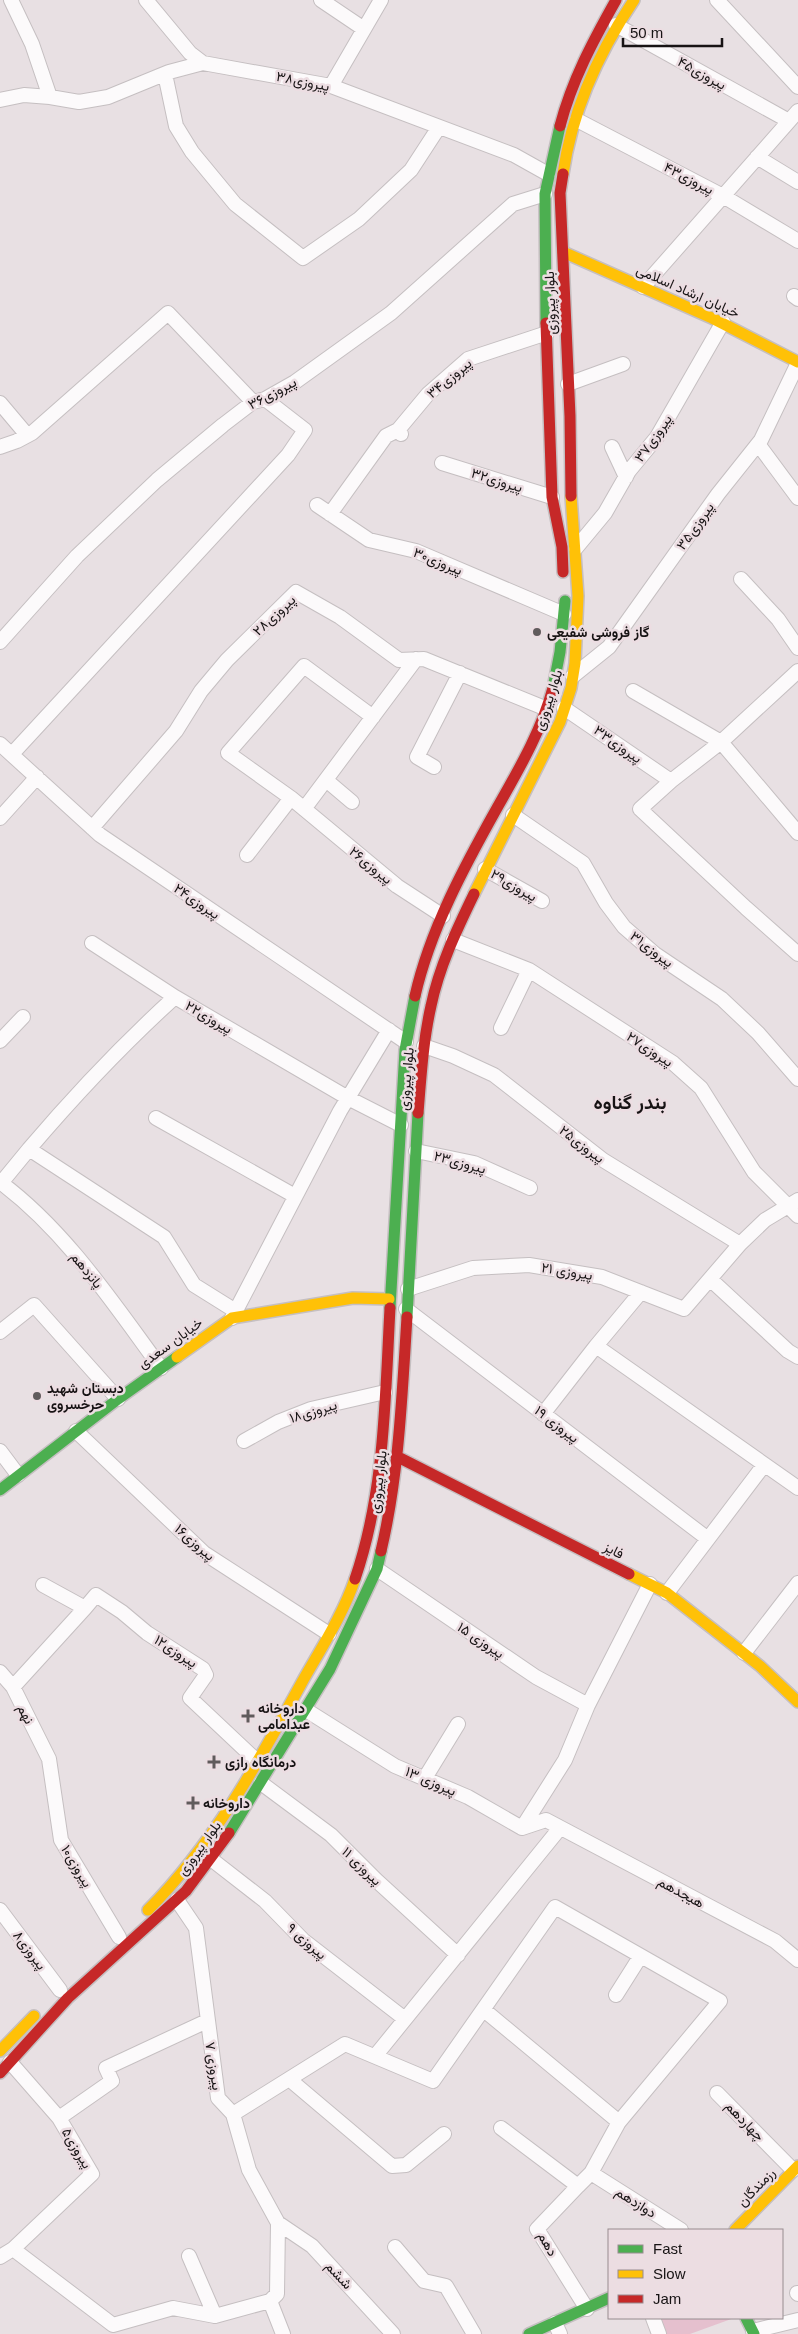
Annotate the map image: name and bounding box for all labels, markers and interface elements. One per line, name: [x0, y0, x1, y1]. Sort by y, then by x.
scale bar: [623, 15, 722, 47]
text: 50 m: [630, 24, 663, 41]
street label: پیروزی۴۵: [674, 53, 729, 95]
street label: پیروزی۳۸: [275, 68, 331, 96]
street label: پیروزی۴۳: [661, 159, 717, 199]
street label: خیابان ارشاد اسلامی: [634, 261, 742, 322]
street label: بلوار پیروزی: [541, 271, 561, 335]
street label: پیروزی۳۴: [423, 355, 476, 403]
street label: پیروزی۳۶: [245, 374, 300, 414]
street label: پیروزی۳۷: [631, 411, 677, 466]
street label: پیروزی۳۲: [469, 465, 525, 497]
street label: پیروزی۳۵: [673, 499, 719, 554]
street label: پیروزی۳۰: [410, 544, 465, 580]
street label: پیروزی۲۸: [250, 591, 300, 640]
place label: گاز فروشی شفیعی: [547, 624, 649, 641]
marker: گاز فروشی شفیعی: [531, 626, 543, 638]
street label: بلوار پیروزی: [531, 667, 567, 733]
street label: پیروزی۳۳: [590, 722, 645, 768]
street label: پیروزی۲۶: [345, 843, 396, 889]
street label: پیروزی۲۹: [487, 865, 540, 906]
street label: پیروزی۲۴: [170, 880, 223, 924]
street label: پیروزی۳۱: [626, 928, 677, 972]
street label: پیروزی۲۲: [182, 997, 235, 1039]
street label: پیروزی۲۷: [623, 1028, 676, 1072]
street label: بلوار پیروزی: [395, 1047, 419, 1111]
district label: بندر گناوه: [594, 1092, 666, 1115]
street label: پیروزی۲۵: [555, 1122, 608, 1168]
street label: پیروزی۲۳: [432, 1147, 488, 1179]
street label: پانزدهم: [66, 1249, 106, 1292]
street label: پیروزی ۲۱: [540, 1259, 594, 1285]
street label: خیابان سعدی: [135, 1314, 206, 1373]
place label: دبستان شهید حرخسروی: [47, 1380, 124, 1413]
marker: دبستان شهید حرخسروی: [31, 1390, 43, 1402]
street label: پیروزی۱۸: [287, 1396, 339, 1428]
street label: پیروزی ۱۹: [531, 1402, 582, 1447]
street label: بلوار پیروزی: [366, 1450, 392, 1515]
street label: پیروزی۱۶: [171, 1520, 218, 1565]
street label: فایز: [600, 1538, 627, 1563]
street label: پیروزی ۱۵: [454, 1619, 507, 1663]
street label: پیروزی۱۲: [150, 1631, 201, 1673]
place label: داروخانه عبدامامی: [258, 1700, 310, 1733]
street label: نهم: [13, 1702, 38, 1727]
marker: داروخانه عبدامامی: [242, 1710, 254, 1722]
place label: درمانگاه رازی: [225, 1754, 296, 1771]
marker: درمانگاه رازی: [207, 1755, 221, 1769]
street label: پیروزی ۱۳: [402, 1763, 459, 1801]
place label: داروخانه: [203, 1795, 250, 1812]
marker: داروخانه: [187, 1797, 199, 1809]
street label: بلوار پیروزی: [174, 1818, 226, 1879]
street label: پیروزی۱۰: [56, 1842, 96, 1891]
street label: پیروزی ۱۱: [338, 1843, 385, 1890]
street label: هیجدهم: [655, 1873, 707, 1912]
street label: پیروزی ۹: [283, 1919, 330, 1964]
street label: پیروزی۸: [9, 1927, 50, 1974]
street label: پیروزی ۷: [200, 2041, 226, 2092]
street label: چهاردهم: [721, 2098, 768, 2146]
street label: پیروزی۵: [57, 2125, 95, 2172]
street label: رزمندگان: [734, 2164, 779, 2210]
street label: دوازدهم: [612, 2183, 660, 2222]
street label: دهم: [534, 2229, 561, 2260]
legend: [608, 2229, 783, 2319]
text: Fast: [653, 2240, 683, 2257]
street label: ششم: [322, 2258, 356, 2293]
text: Slow: [653, 2265, 686, 2282]
text: Jam: [653, 2290, 681, 2307]

